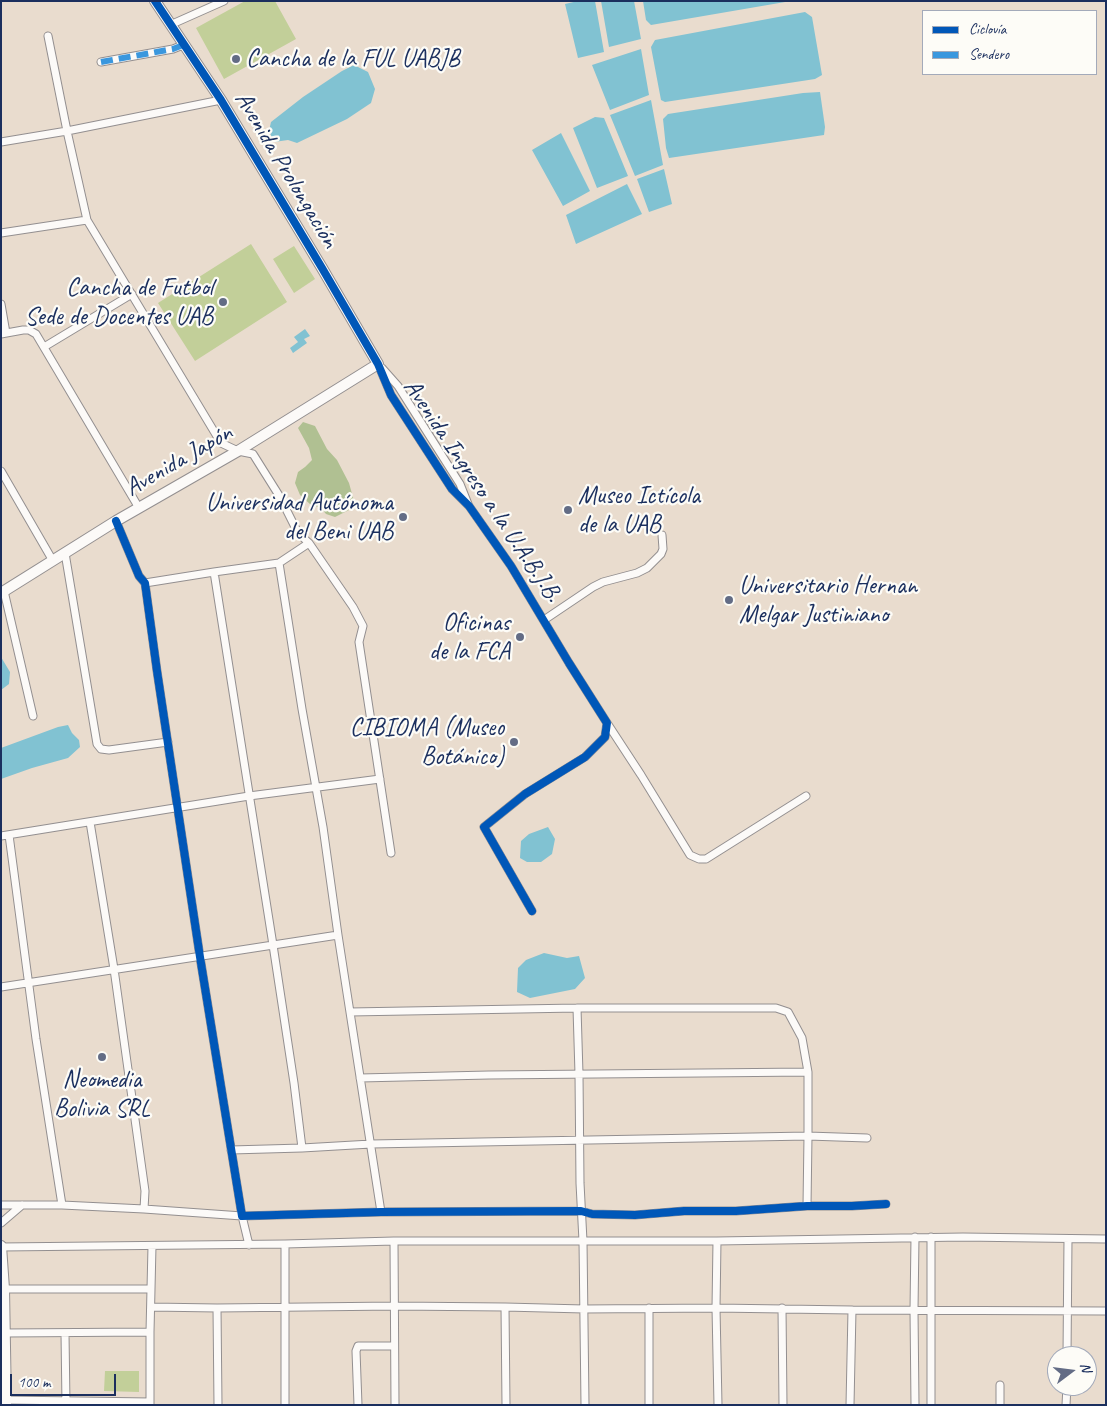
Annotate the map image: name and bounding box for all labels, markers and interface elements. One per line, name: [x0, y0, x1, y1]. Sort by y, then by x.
legend: [922, 10, 1097, 75]
text: Ciclovía: [969, 20, 1006, 39]
place label: Cancha de la FUL UABJB: [246, 44, 460, 74]
text: Sendero: [969, 45, 1009, 64]
marker: Cancha de la FUL UABJB: [230, 53, 242, 65]
street label: Avenida Prolongación: [227, 86, 345, 254]
place label: Cancha de Futbol Sede de Docentes UAB: [25, 273, 213, 332]
marker: Cancha de Futbol Sede de Docentes UAB: [217, 296, 229, 308]
street label: Avenida Ingreso a la U.A.B.J.B.: [396, 374, 568, 608]
street label: Avenida Japón: [120, 418, 238, 504]
place label: Museo Ictícola de la UAB: [578, 481, 700, 540]
place label: Universidad Autónoma del Beni UAB: [206, 488, 393, 547]
marker: Museo Ictícola de la UAB: [562, 504, 574, 516]
marker: Universidad Autónoma del Beni UAB: [397, 511, 409, 523]
place label: Universitario Hernan Melgar Justiniano: [739, 571, 917, 630]
marker: Universitario Hernan Melgar Justiniano: [723, 594, 735, 606]
place label: Oficinas de la FCA: [429, 608, 510, 667]
marker: Oficinas de la FCA: [514, 631, 526, 643]
place label: CIBIOMA (Museo Botánico): [350, 713, 504, 772]
marker: CIBIOMA (Museo Botánico): [508, 736, 520, 748]
marker: Neomedia Bolivia SRL: [96, 1051, 108, 1063]
place label: Neomedia Bolivia SRL: [54, 1065, 150, 1124]
north arrow: [1047, 1346, 1097, 1396]
text: N: [1077, 1361, 1095, 1374]
scale bar: [12, 1364, 119, 1396]
text: 100 m: [18, 1373, 50, 1392]

